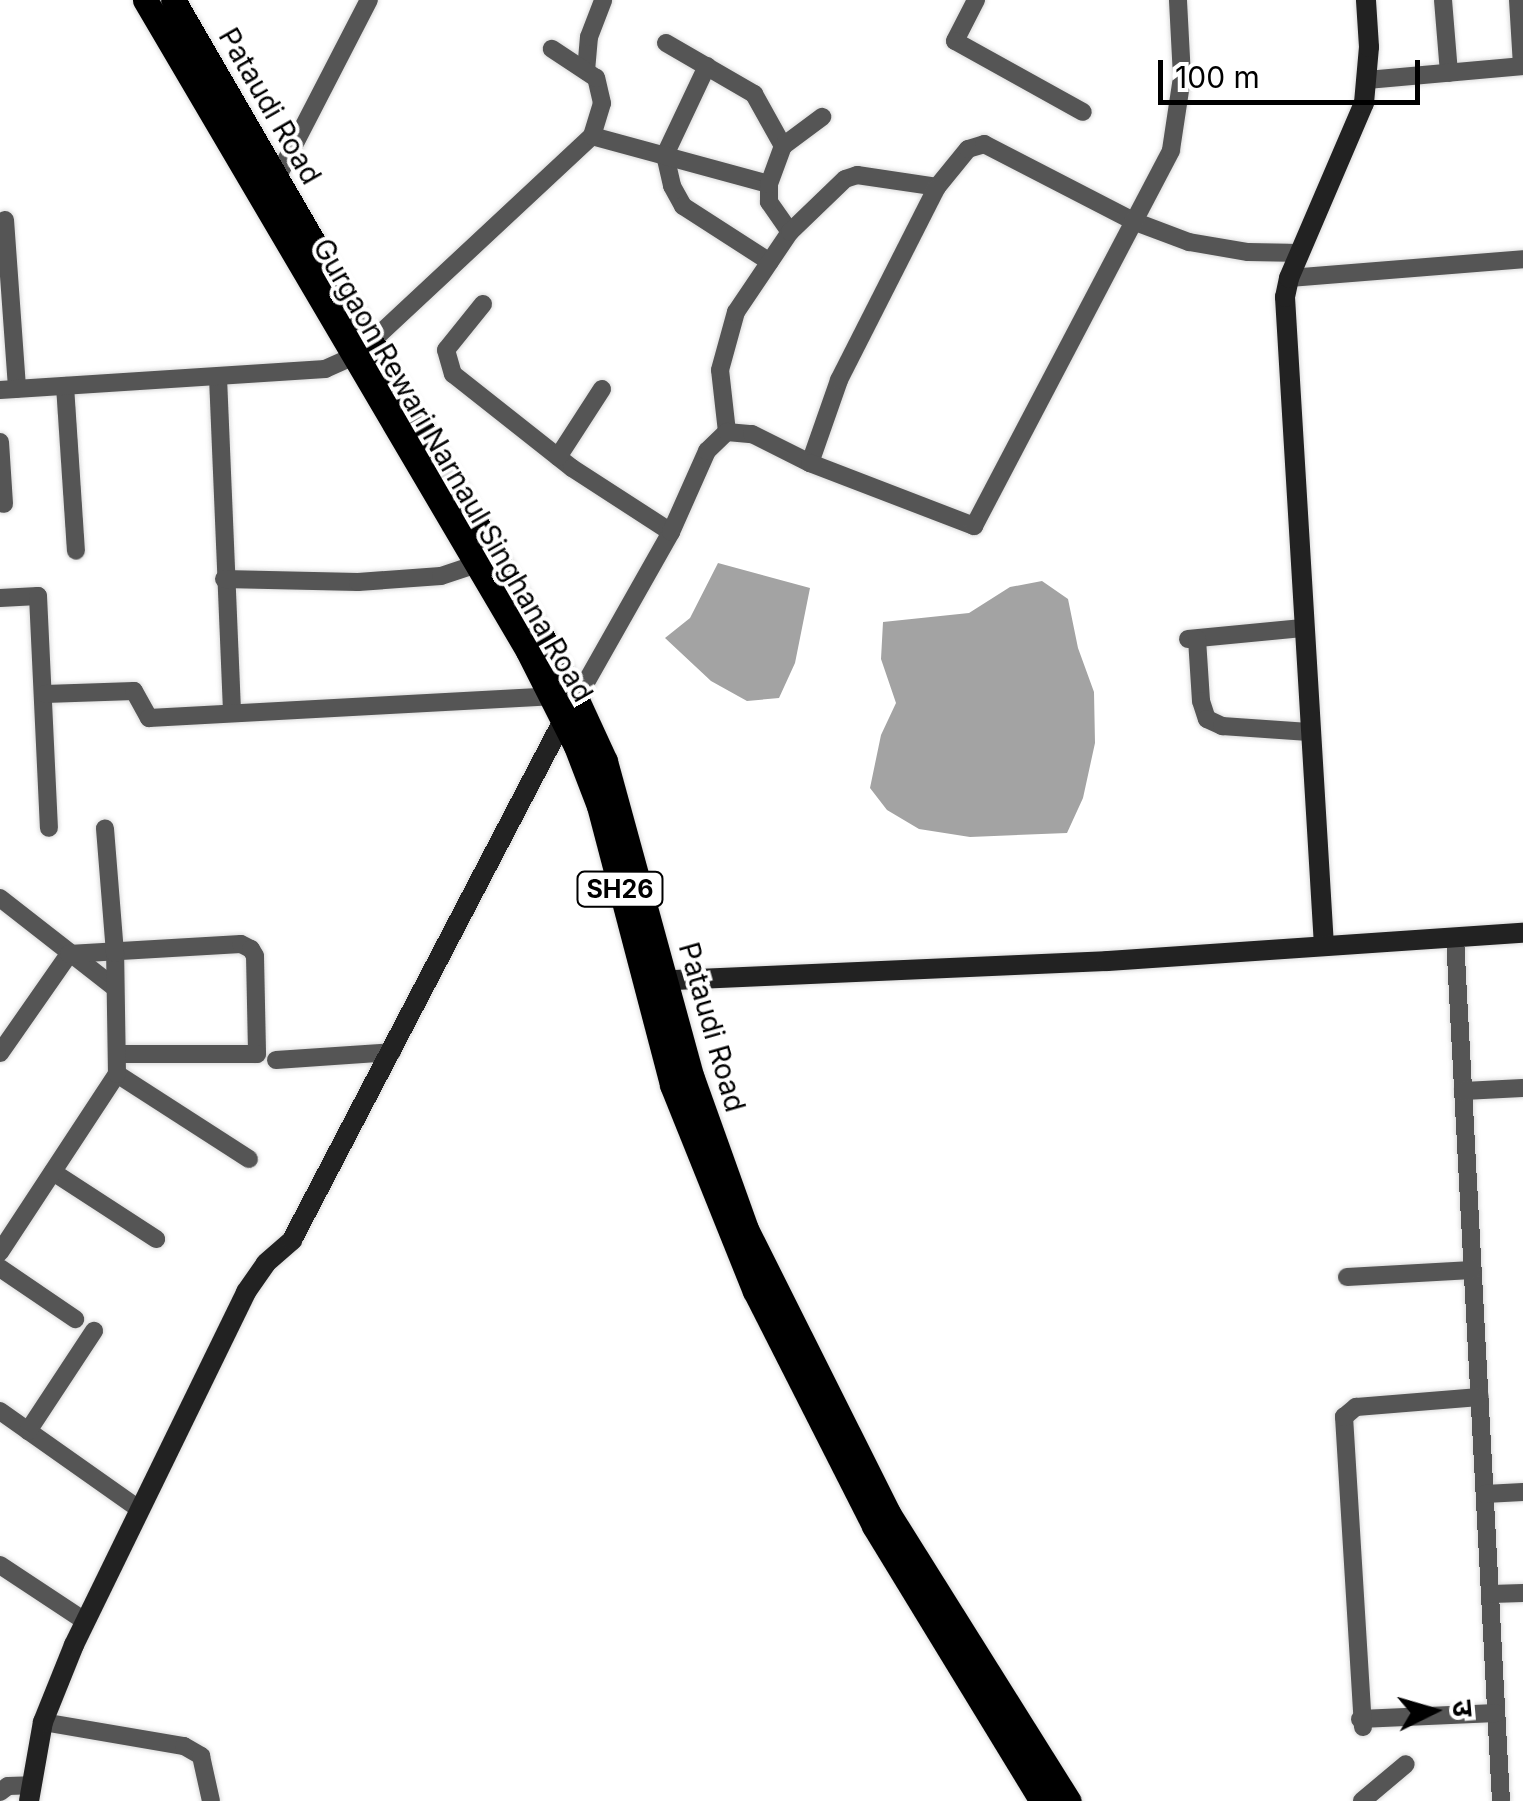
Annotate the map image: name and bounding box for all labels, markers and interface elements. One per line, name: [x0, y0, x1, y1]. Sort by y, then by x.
street label: Pataudi Road: [212, 22, 328, 190]
scale bar: [1163, 40, 1426, 102]
text: 100 m: [1175, 59, 1260, 95]
street label: Gurgaon Rewari Narnaul Singhana Road: [306, 233, 600, 707]
road number: SH26: [575, 869, 665, 909]
street label: Pataudi Road: [672, 938, 752, 1116]
north arrow: [1383, 1661, 1483, 1761]
text: उ: [1445, 1699, 1481, 1718]

